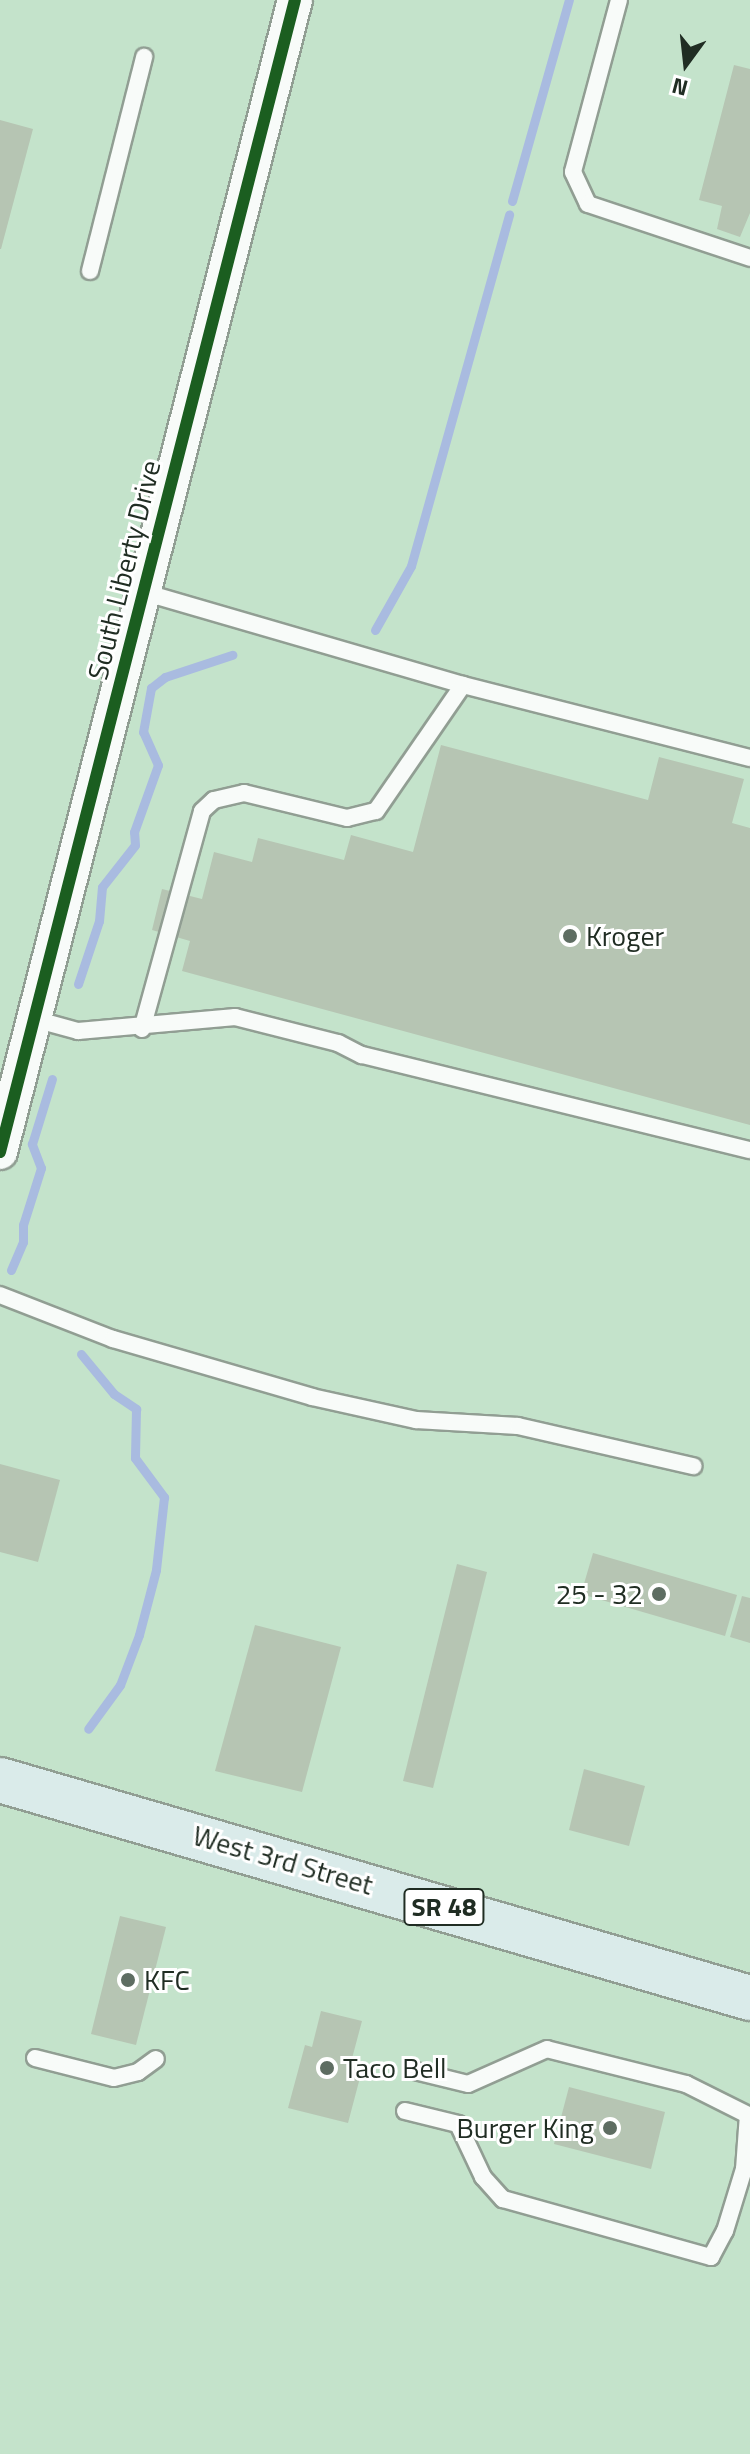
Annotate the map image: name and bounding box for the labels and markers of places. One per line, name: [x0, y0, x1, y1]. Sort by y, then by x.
place label: Kroger: [586, 919, 664, 953]
marker: Kroger: [561, 927, 579, 945]
place label: 25 - 32: [556, 1577, 643, 1611]
marker: 25 - 32: [650, 1585, 668, 1603]
place label: KFC: [144, 1963, 190, 1997]
marker: KFC: [119, 1971, 137, 1989]
place label: Taco Bell: [343, 2051, 447, 2085]
marker: Taco Bell: [318, 2059, 336, 2077]
place label: Burger King: [457, 2111, 594, 2145]
marker: Burger King: [601, 2119, 619, 2137]

